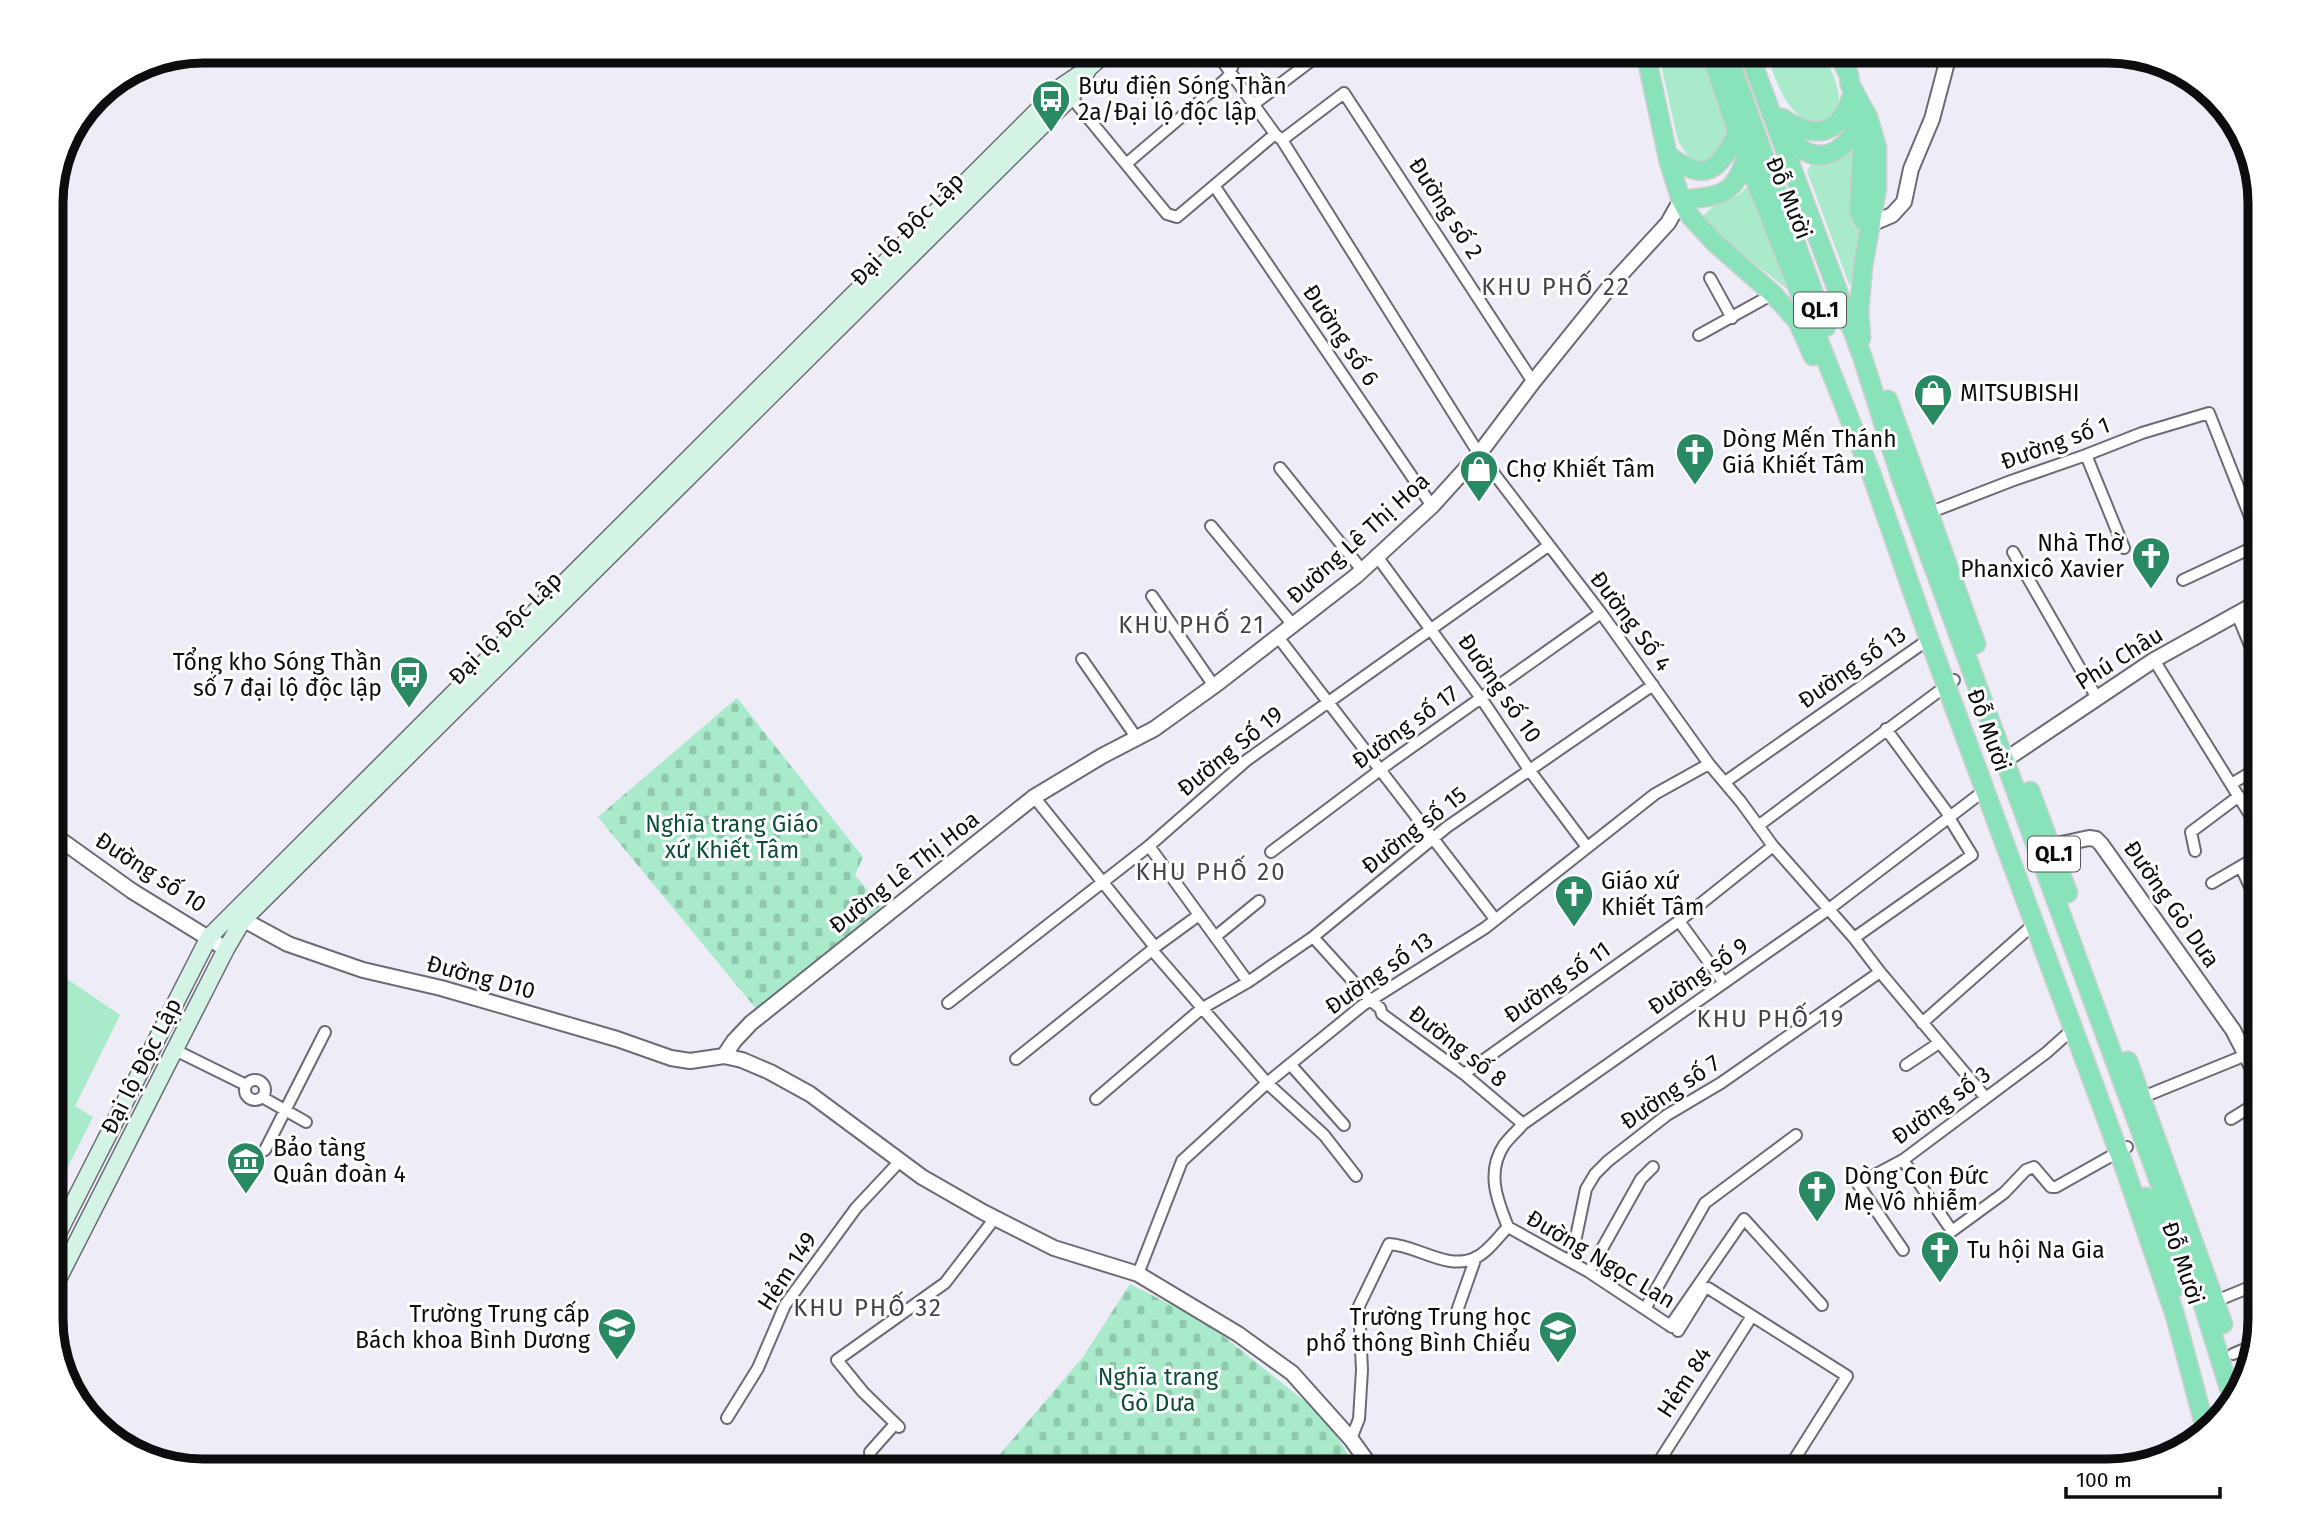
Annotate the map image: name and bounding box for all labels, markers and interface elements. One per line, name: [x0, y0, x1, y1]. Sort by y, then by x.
place label: Bưu điện Sóng Thần 2a/Đại lộ độc lập: [1078, 72, 1287, 126]
bus stop icon: Bưu điện Sóng Thần 2a/Đại lộ độc lập: [1030, 78, 1072, 133]
street label: Đường số 2: [1403, 152, 1489, 264]
street label: Đỗ Mười: [1760, 153, 1818, 243]
street label: Đại lộ Độc Lập: [844, 166, 970, 292]
district label: KHU PHỐ 22: [1481, 269, 1631, 301]
street label: Đường số 6: [1297, 279, 1385, 391]
road number: QL.1: [1794, 292, 1846, 328]
shop icon: MITSUBISHI: [1912, 372, 1954, 427]
place label: MITSUBISHI: [1960, 379, 2080, 407]
street label: Đường số 1: [1997, 410, 2113, 476]
place label: Dòng Mến Thánh Giá Khiết Tâm: [1722, 425, 1897, 479]
church icon: Dòng Mến Thánh Giá Khiết Tâm: [1674, 431, 1716, 486]
shop icon: Chợ Khiết Tâm: [1458, 448, 1500, 503]
place label: Chợ Khiết Tâm: [1506, 455, 1655, 483]
street label: Đường Lê Thị Hoa: [1281, 467, 1435, 609]
place label: Nhà Thờ Phanxicô Xavier: [1960, 529, 2124, 583]
church icon: Nhà Thờ Phanxicô Xavier: [2130, 535, 2172, 590]
street label: Đại lộ Độc Lập: [442, 565, 568, 691]
street label: Đường Số 4: [1584, 565, 1678, 677]
district label: KHU PHỐ 21: [1118, 607, 1266, 639]
street label: Đường số 13: [1793, 620, 1911, 714]
street label: Phú Châu: [2070, 620, 2168, 696]
street label: Đường số 10: [1452, 628, 1548, 748]
place label: Tổng kho Sóng Thần số 7 đại lộ độc lập: [173, 647, 382, 702]
bus stop icon: Tổng kho Sóng Thần số 7 đại lộ độc lập: [388, 654, 430, 709]
street label: Đường số 17: [1347, 679, 1463, 775]
street label: Đỗ Mười: [1961, 685, 2017, 775]
street label: Đường Số 19: [1172, 700, 1288, 802]
street label: Đường số 15: [1356, 780, 1472, 880]
street label: Đường Lê Thị Hoa: [823, 805, 985, 939]
park label: Nghĩa trang Giáo xứ Khiết Tâm: [645, 810, 819, 864]
street label: Đường số 10: [90, 826, 212, 918]
street label: Đường Gò Dưa: [2118, 835, 2226, 973]
road number: QL.1: [2028, 836, 2080, 872]
district label: KHU PHỐ 20: [1135, 854, 1287, 886]
place label: Giáo xứ Khiết Tâm: [1601, 867, 1704, 921]
church icon: Giáo xứ Khiết Tâm: [1553, 873, 1595, 928]
street label: Đường số 13: [1320, 926, 1438, 1020]
street label: Đường số 9: [1642, 931, 1754, 1021]
street label: Đường số 11: [1498, 935, 1616, 1029]
street label: Đường D10: [424, 949, 538, 1005]
street label: Đại lộ Độc Lập: [95, 993, 187, 1139]
street label: Đường số 8: [1403, 999, 1513, 1093]
district label: KHU PHỐ 19: [1697, 1001, 1845, 1033]
street label: Đường số 7: [1615, 1048, 1725, 1136]
street label: Đường số 3: [1886, 1060, 1996, 1150]
place label: Bảo tàng Quân đoàn 4: [273, 1134, 406, 1188]
museum icon: Bảo tàng Quân đoàn 4: [225, 1140, 267, 1195]
place label: Dòng Con Đức Mẹ Vô nhiễm: [1844, 1162, 1989, 1216]
church icon: Dòng Con Đức Mẹ Vô nhiễm: [1796, 1168, 1838, 1223]
street label: Đường Ngọc Lan: [1521, 1204, 1681, 1314]
street label: Đỗ Mười: [2156, 1218, 2210, 1308]
street label: Hẻm 149: [751, 1227, 823, 1315]
church icon: Tu hội Na Gia: [1919, 1229, 1961, 1284]
place label: Tu hội Na Gia: [1967, 1236, 2105, 1264]
district label: KHU PHỐ 32: [793, 1290, 943, 1322]
place label: Trường Trung cấp Bách khoa Bình Dương: [355, 1300, 590, 1354]
place label: Trường Trung học phổ thông Bình Chiểu: [1306, 1303, 1531, 1357]
school or university icon: Trường Trung cấp Bách khoa Bình Dương: [596, 1306, 638, 1361]
school or university icon: Trường Trung học phổ thông Bình Chiểu: [1537, 1309, 1579, 1364]
street label: Hẻm 84: [1651, 1341, 1717, 1423]
park label: Nghĩa trang Gò Dưa: [1098, 1363, 1218, 1417]
scale bar: [2066, 1456, 2220, 1500]
text: 100 m: [2076, 1467, 2132, 1493]

